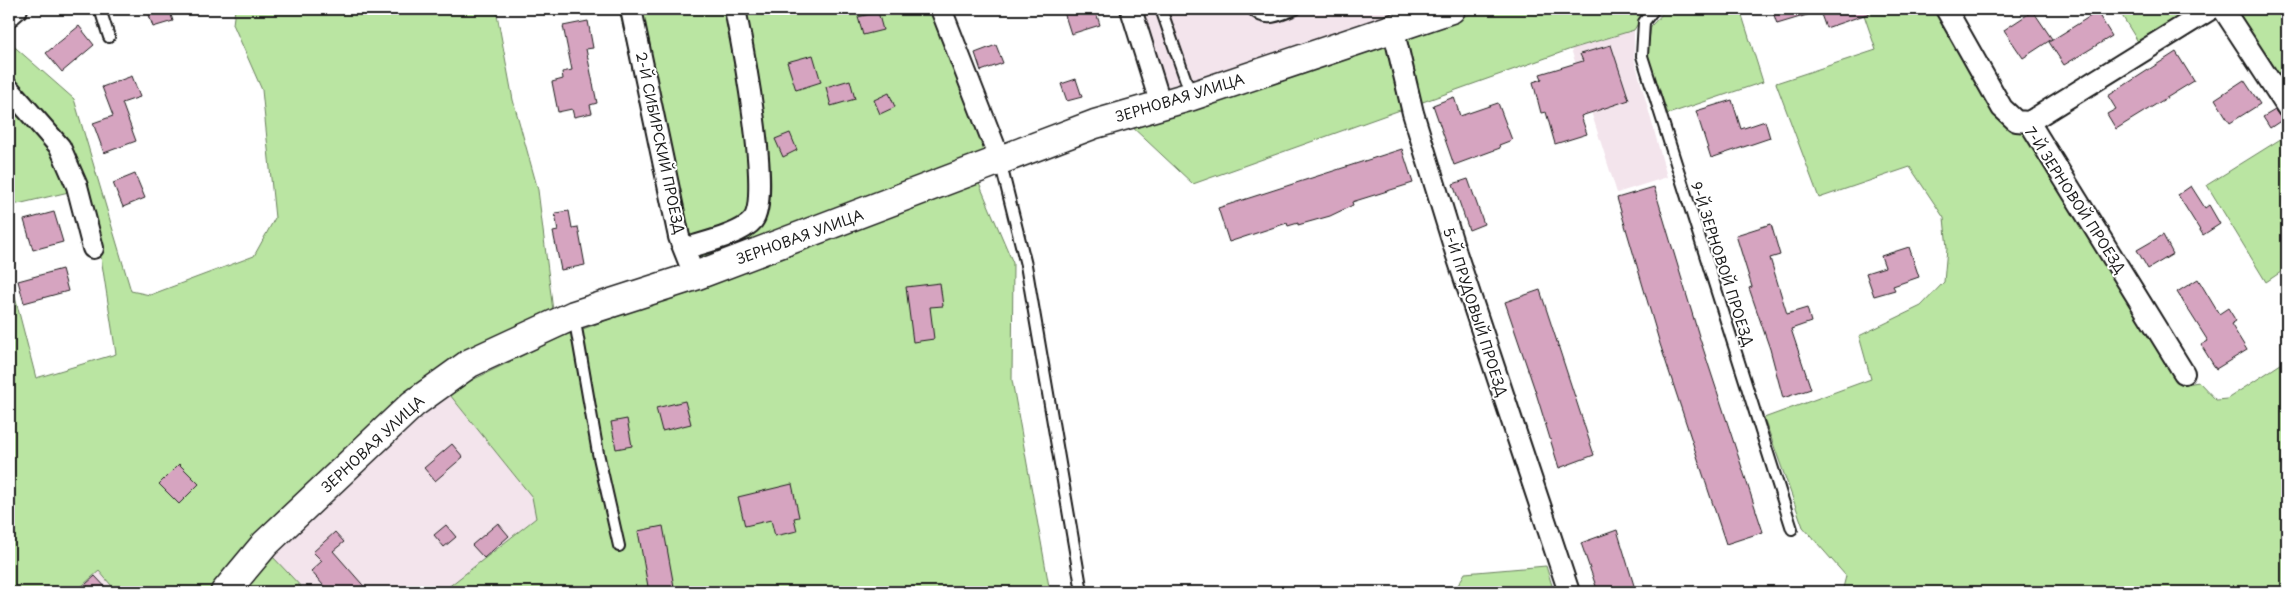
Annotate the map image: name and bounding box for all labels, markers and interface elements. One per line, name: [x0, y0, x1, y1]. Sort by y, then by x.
street label: 2-Й СИБИРСКИЙ ПРОЕЗД: [631, 50, 690, 236]
street label: ЗЕРНОВАЯ УЛИЦА: [1113, 68, 1247, 127]
street label: 7-Й ЗЕРНОВОЙ ПРОЕЗД: [2020, 122, 2131, 277]
street label: 9-Й ЗЕРНОВОЙ ПРОЕЗД: [1686, 179, 1759, 349]
street label: ЗЕРНОВАЯ УЛИЦА: [733, 204, 866, 269]
street label: 5-Й ПРУДОВЫЙ ПРОЕЗД: [1438, 225, 1513, 399]
street label: ЗЕРНОВАЯ УЛИЦА: [317, 390, 429, 497]

